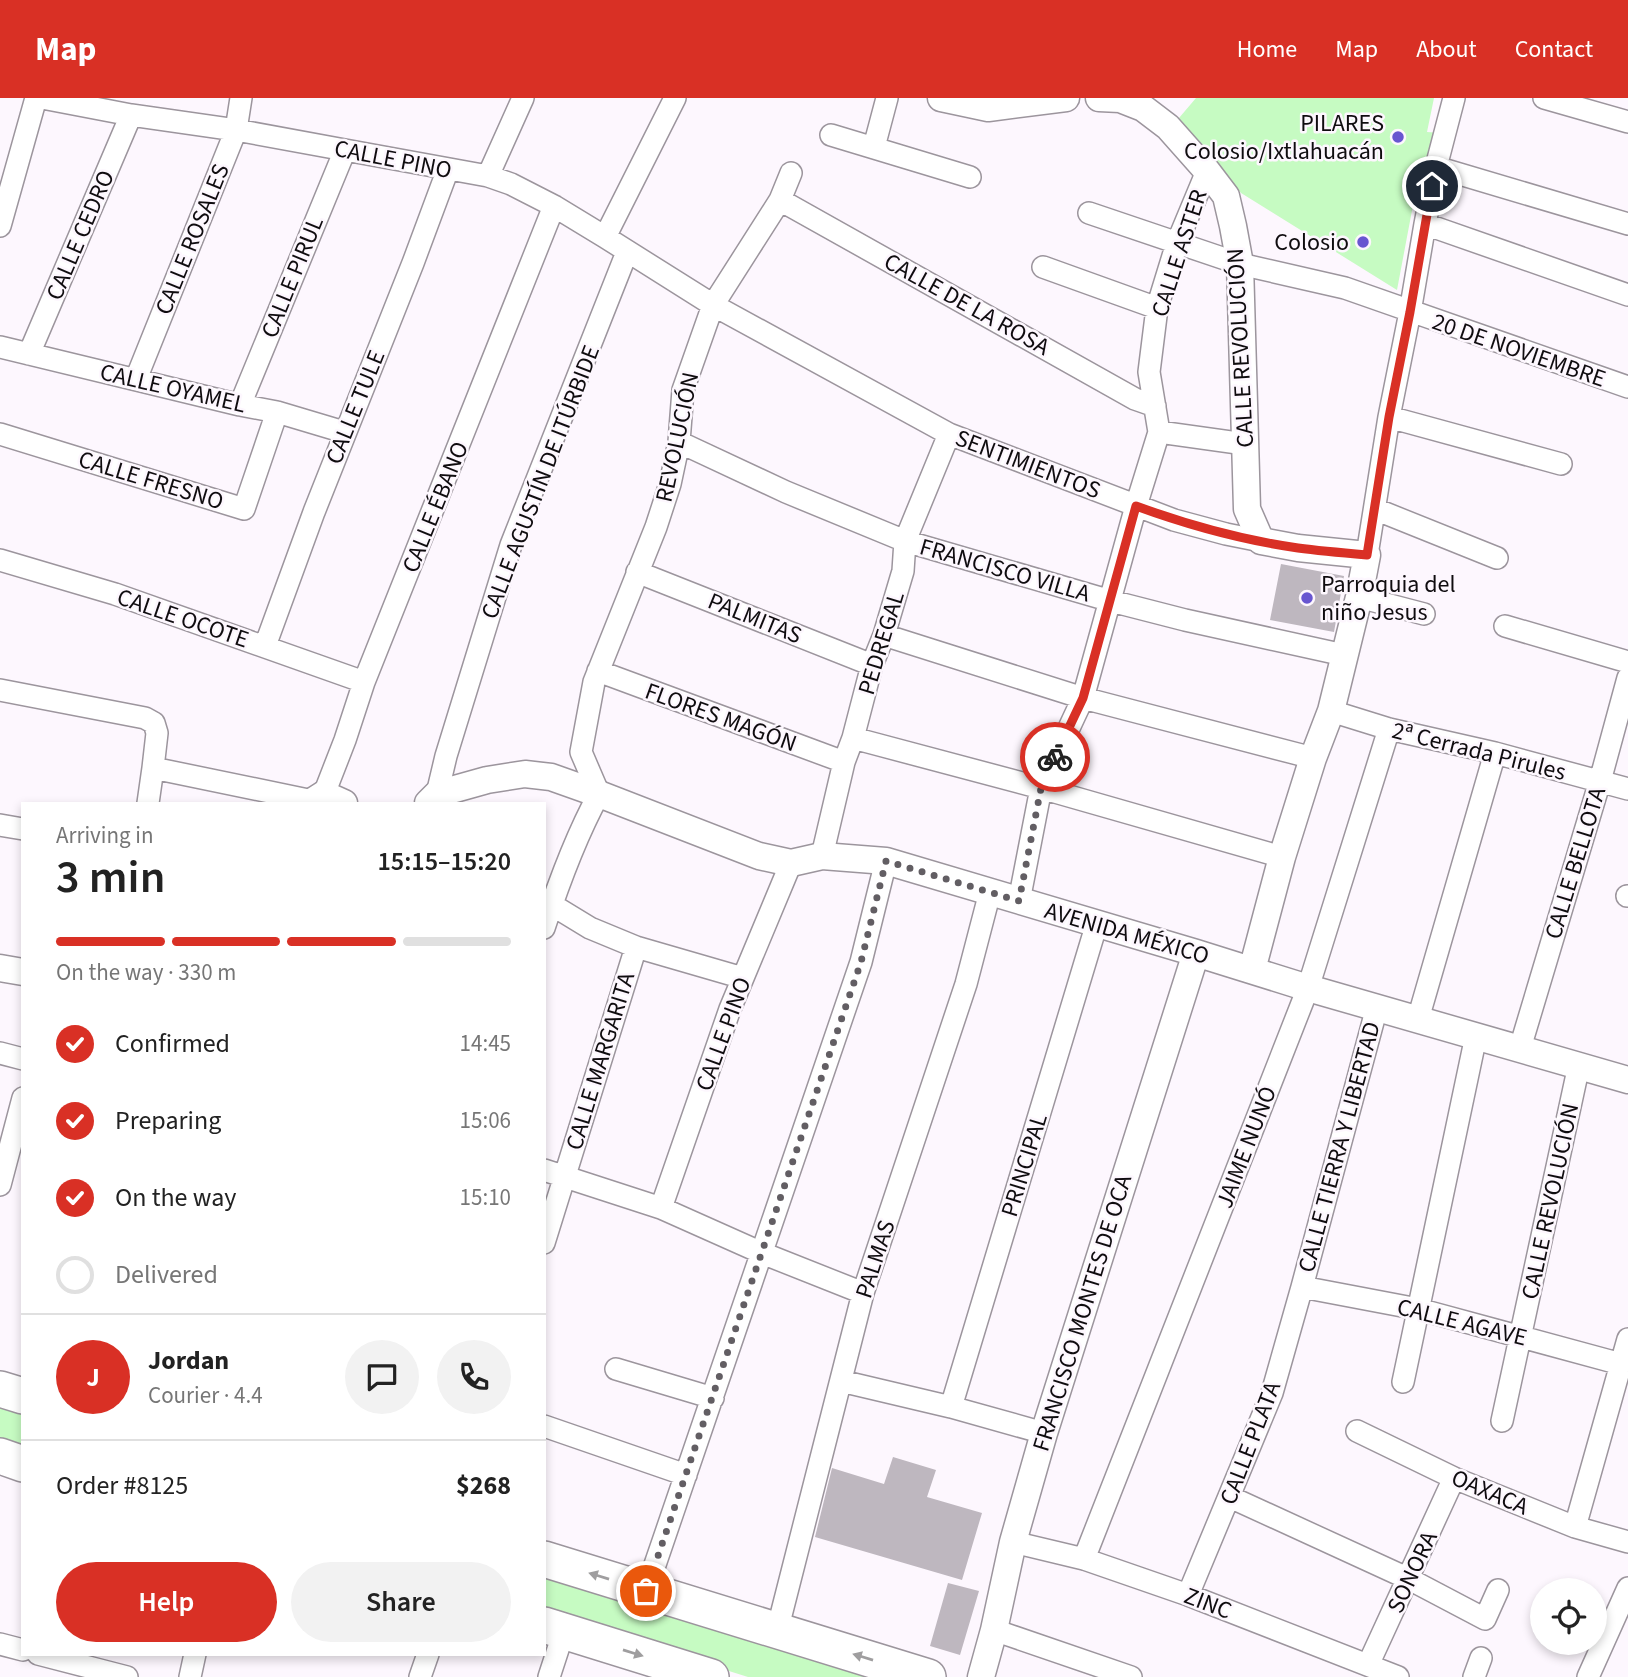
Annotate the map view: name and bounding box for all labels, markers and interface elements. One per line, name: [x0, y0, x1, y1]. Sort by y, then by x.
text: Map: [35, 26, 96, 73]
text: Home: [1237, 32, 1297, 67]
text: Map: [1335, 32, 1378, 67]
text: About: [1416, 32, 1477, 67]
text: Contact: [1515, 32, 1593, 67]
place label: PILARES Colosio/Ixtlahuacán: [1184, 106, 1384, 169]
marker: PILARES Colosio/Ixtlahuacán: [1390, 129, 1406, 145]
street label: CALLE PINO: [331, 131, 455, 188]
pin: [1402, 156, 1462, 216]
street label: CALLE ROSALES: [146, 158, 239, 320]
street label: CALLE CEDRO: [37, 165, 124, 306]
icon: home: [1413, 167, 1451, 205]
street label: CALLE ASTER: [1142, 185, 1217, 321]
street label: CALLE PIRUL: [252, 211, 333, 343]
place label: Colosio: [1274, 225, 1349, 260]
marker: Colosio: [1355, 234, 1371, 250]
street label: CALLE DE LA ROSA: [877, 244, 1056, 365]
street label: CALLE REVOLUCIÓN: [1218, 247, 1263, 449]
street label: 20 DE NOVIEMBRE: [1427, 304, 1610, 397]
street label: CALLE AGUSTÍN DE ITÚRBIDE: [472, 340, 609, 624]
street label: CALLE TULE: [317, 345, 394, 469]
street label: CALLE OYAMEL: [96, 355, 250, 422]
street label: REVOLUCIÓN: [647, 369, 708, 505]
street label: SENTIMIENTOS: [950, 421, 1106, 508]
street label: CALLE ÉBANO: [393, 436, 478, 578]
street label: CALLE FRESNO: [74, 442, 228, 519]
street label: FRANCISCO VILLA: [916, 529, 1094, 612]
place label: Parroquia del niño Jesus: [1321, 567, 1456, 630]
street label: CALLE OCOTE: [112, 580, 253, 657]
street label: PALMITAS: [703, 584, 807, 653]
street label: PEDREGAL: [849, 587, 914, 699]
marker: Parroquia del niño Jesus: [1299, 590, 1315, 606]
street label: FLORES MAGÓN: [640, 674, 802, 761]
street label: 2ª Cerrada Pirules: [1388, 713, 1569, 790]
courier: [1020, 722, 1090, 792]
icon: bike: [1036, 738, 1074, 776]
street label: CALLE BELLOTA: [1536, 783, 1615, 943]
text: Arriving in: [56, 819, 154, 852]
text: 15:15–15:20: [378, 843, 511, 880]
text: 3 min: [56, 845, 165, 910]
street label: AVENIDA MÉXICO: [1041, 893, 1213, 974]
text: On the way · 330 m: [56, 956, 236, 989]
street label: CALLE MARGARITA: [557, 968, 644, 1154]
street label: CALLE PINO: [687, 972, 760, 1096]
street label: CALLE TIERRA Y LIBERTAD: [1289, 1018, 1390, 1276]
icon: check: [56, 1025, 94, 1063]
text: Confirmed: [115, 1025, 230, 1062]
text: 14:45: [460, 1027, 511, 1060]
street label: JAIME NUNÓ: [1207, 1081, 1286, 1213]
street label: CALLE REVOLUCIÓN: [1513, 1100, 1588, 1302]
icon: check: [56, 1102, 94, 1140]
text: Preparing: [115, 1102, 221, 1139]
text: 15:06: [460, 1104, 511, 1137]
street label: PRINCIPAL: [992, 1109, 1057, 1221]
street label: FRANCISCO MONTES DE OCA: [1024, 1171, 1141, 1456]
icon: check: [56, 1179, 94, 1217]
text: On the way: [115, 1179, 236, 1216]
text: 15:10: [460, 1181, 511, 1214]
street label: PALMAS: [846, 1215, 905, 1303]
text: Delivered: [115, 1256, 218, 1293]
street label: CALLE AGAVE: [1393, 1289, 1531, 1356]
button: chat: [345, 1340, 419, 1414]
button: phone: [437, 1340, 511, 1414]
text: Jordan: [148, 1342, 229, 1379]
text: J: [86, 1359, 100, 1396]
street label: CALLE PLATA: [1211, 1376, 1290, 1510]
text: Courier · 4.4: [148, 1379, 263, 1412]
street label: OAXACA: [1446, 1461, 1534, 1524]
text: Order #8125: [56, 1467, 188, 1504]
text: $268: [456, 1467, 511, 1504]
street label: SONORA: [1378, 1525, 1447, 1619]
pin: [616, 1561, 676, 1621]
button: Help: [56, 1562, 277, 1642]
button: Share: [291, 1562, 511, 1642]
one-way arrow: [588, 1570, 609, 1581]
icon: bag: [627, 1572, 665, 1610]
street label: ZINC: [1179, 1578, 1237, 1628]
map controls: [1530, 1578, 1607, 1655]
button: locate: [1530, 1578, 1607, 1655]
one-way arrow: [623, 1648, 644, 1658]
one-way arrow: [852, 1651, 873, 1662]

